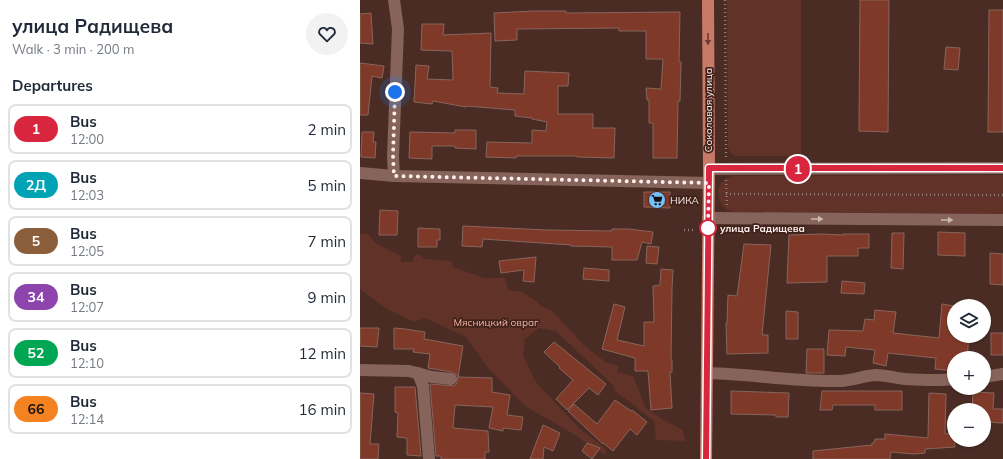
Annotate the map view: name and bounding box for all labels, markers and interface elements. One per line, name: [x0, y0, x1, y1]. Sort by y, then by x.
button: heart: [306, 13, 348, 55]
text: улица Радищева: [12, 14, 173, 38]
one-way arrow: [705, 33, 711, 46]
text: Walk · 3 min · 200 m: [12, 41, 134, 57]
street label: Соколовая улица: [702, 68, 715, 152]
text: Departures: [12, 76, 93, 95]
your location: [385, 82, 405, 102]
text: Bus: [70, 112, 97, 131]
text: 1: [32, 120, 40, 138]
text: 2 min: [308, 120, 346, 139]
text: 12:00: [70, 131, 104, 147]
line badge: 1: [785, 156, 811, 182]
text: 1: [794, 160, 802, 178]
text: Bus: [70, 168, 97, 187]
text: 2Д: [26, 176, 46, 194]
text: 5 min: [308, 176, 346, 195]
text: 12:03: [70, 187, 104, 203]
supermarket icon: НИКА: [647, 190, 667, 210]
place label: НИКА: [670, 194, 700, 207]
one-way arrow: [811, 216, 824, 222]
one-way arrow: [941, 217, 954, 223]
marker: улица Радищева: [699, 219, 717, 237]
place label: улица Радищева: [720, 222, 805, 235]
text: Bus: [70, 224, 97, 243]
text: 5: [32, 232, 40, 250]
text: 7 min: [308, 232, 346, 251]
text: 12:05: [70, 243, 104, 259]
text: Bus: [70, 280, 97, 299]
text: 34: [28, 288, 44, 306]
text: 9 min: [308, 288, 346, 307]
text: 12:07: [70, 299, 104, 315]
map controls: [947, 299, 991, 447]
button: layers: [947, 299, 991, 343]
park label: Мясницкий овраг: [453, 316, 539, 329]
text: Bus: [70, 336, 97, 355]
text: 52: [28, 344, 44, 362]
text: 12 min: [299, 344, 346, 363]
button: +: [947, 351, 991, 395]
text: 12:10: [70, 355, 104, 371]
text: Bus: [70, 392, 97, 411]
text: 66: [28, 400, 44, 418]
text: 16 min: [299, 400, 346, 419]
button: −: [947, 403, 991, 447]
text: 12:14: [70, 411, 104, 427]

